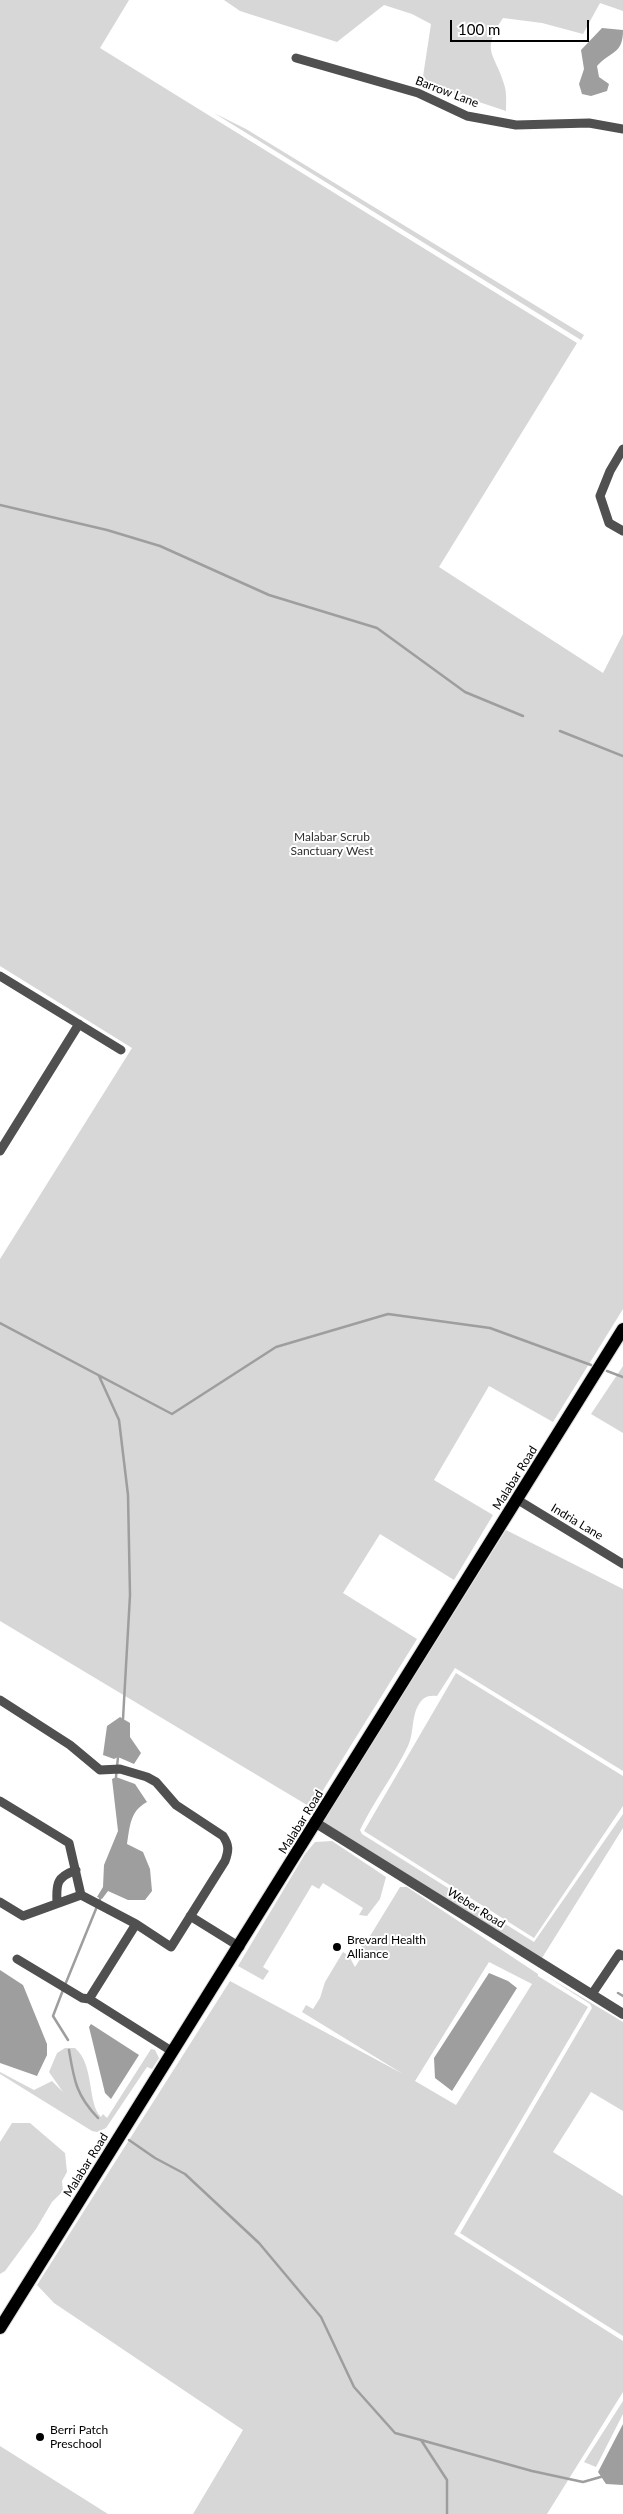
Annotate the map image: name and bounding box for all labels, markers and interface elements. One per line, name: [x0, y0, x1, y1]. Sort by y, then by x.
scale bar: [453, 10, 592, 42]
text: 100 m: [458, 20, 500, 38]
street label: Barrow Lane: [413, 73, 481, 111]
park label: Malabar Scrub Sanctuary West: [291, 830, 373, 858]
street label: Malabar Road: [490, 1443, 540, 1513]
street label: Indria Lane: [548, 1501, 606, 1543]
street label: Malabar Road: [276, 1787, 326, 1857]
street label: Weber Road: [445, 1885, 507, 1931]
place label: Brevard Health Alliance: [347, 1933, 426, 1961]
marker: Brevard Health Alliance: [331, 1941, 343, 1953]
street label: Malabar Road: [61, 2130, 111, 2200]
place label: Berri Patch Preschool: [50, 2423, 108, 2451]
marker: Berri Patch Preschool: [34, 2431, 46, 2443]

